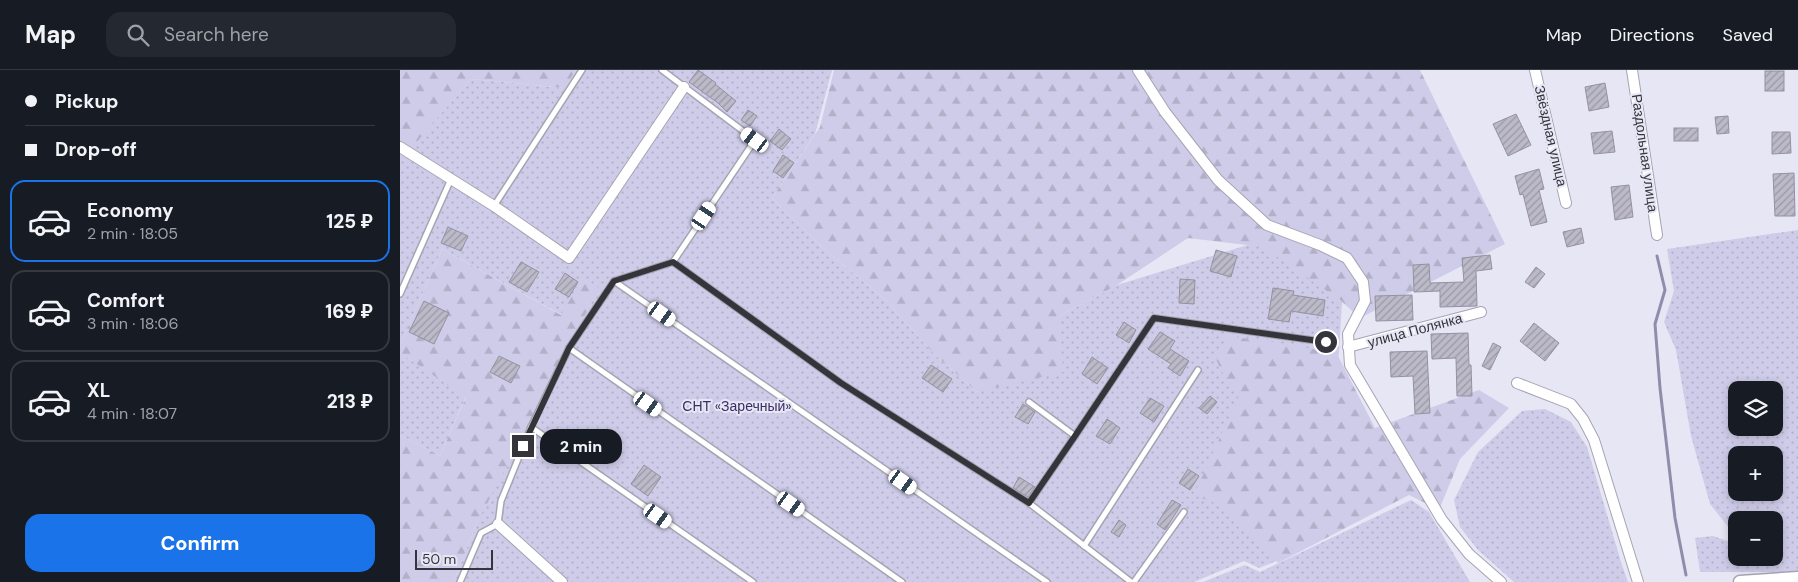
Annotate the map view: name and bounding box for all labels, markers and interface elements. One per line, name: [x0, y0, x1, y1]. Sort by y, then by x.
search box: [106, 12, 456, 57]
text: Map: [25, 19, 76, 50]
icon: search: [124, 21, 152, 49]
text: Search here: [164, 22, 269, 47]
text: Map: [1546, 23, 1582, 47]
text: Directions: [1610, 23, 1695, 47]
text: Saved: [1723, 23, 1773, 47]
street label: Звёздная улица: [1531, 84, 1571, 189]
text: Pickup: [55, 89, 119, 114]
street label: Раздольная улица: [1628, 93, 1662, 213]
car: [738, 125, 771, 155]
text: Drop-off: [55, 137, 137, 162]
text: Economy: [87, 198, 174, 223]
icon: car: [27, 199, 72, 244]
car: [689, 199, 718, 233]
text: 125 ₽: [326, 209, 373, 234]
text: 2 min · 18:05: [87, 223, 178, 244]
text: Comfort: [87, 288, 165, 313]
icon: car: [27, 289, 72, 334]
text: 169 ₽: [325, 299, 373, 324]
car: [645, 299, 678, 329]
street label: улица Полянка: [1366, 309, 1465, 351]
text: 3 min · 18:06: [87, 313, 179, 334]
route start: [1315, 331, 1337, 353]
text: XL: [87, 378, 110, 403]
icon: car: [27, 379, 72, 424]
map controls: [1728, 381, 1783, 566]
button: layers: [1728, 381, 1783, 436]
text: 213 ₽: [327, 389, 373, 414]
car: [631, 389, 664, 419]
park label: СНТ «Заречный»: [682, 397, 792, 415]
text: 4 min · 18:07: [87, 403, 177, 424]
callout: 2 min: [540, 428, 623, 464]
route end: [512, 435, 534, 457]
text: 2 min: [560, 436, 602, 457]
button: +: [1728, 446, 1783, 501]
car: [886, 467, 919, 497]
car: [774, 489, 807, 519]
car: [641, 501, 674, 531]
button: −: [1728, 511, 1783, 566]
button: Confirm: [25, 514, 375, 572]
scale bar: [415, 547, 492, 570]
text: 50 m: [422, 550, 456, 568]

